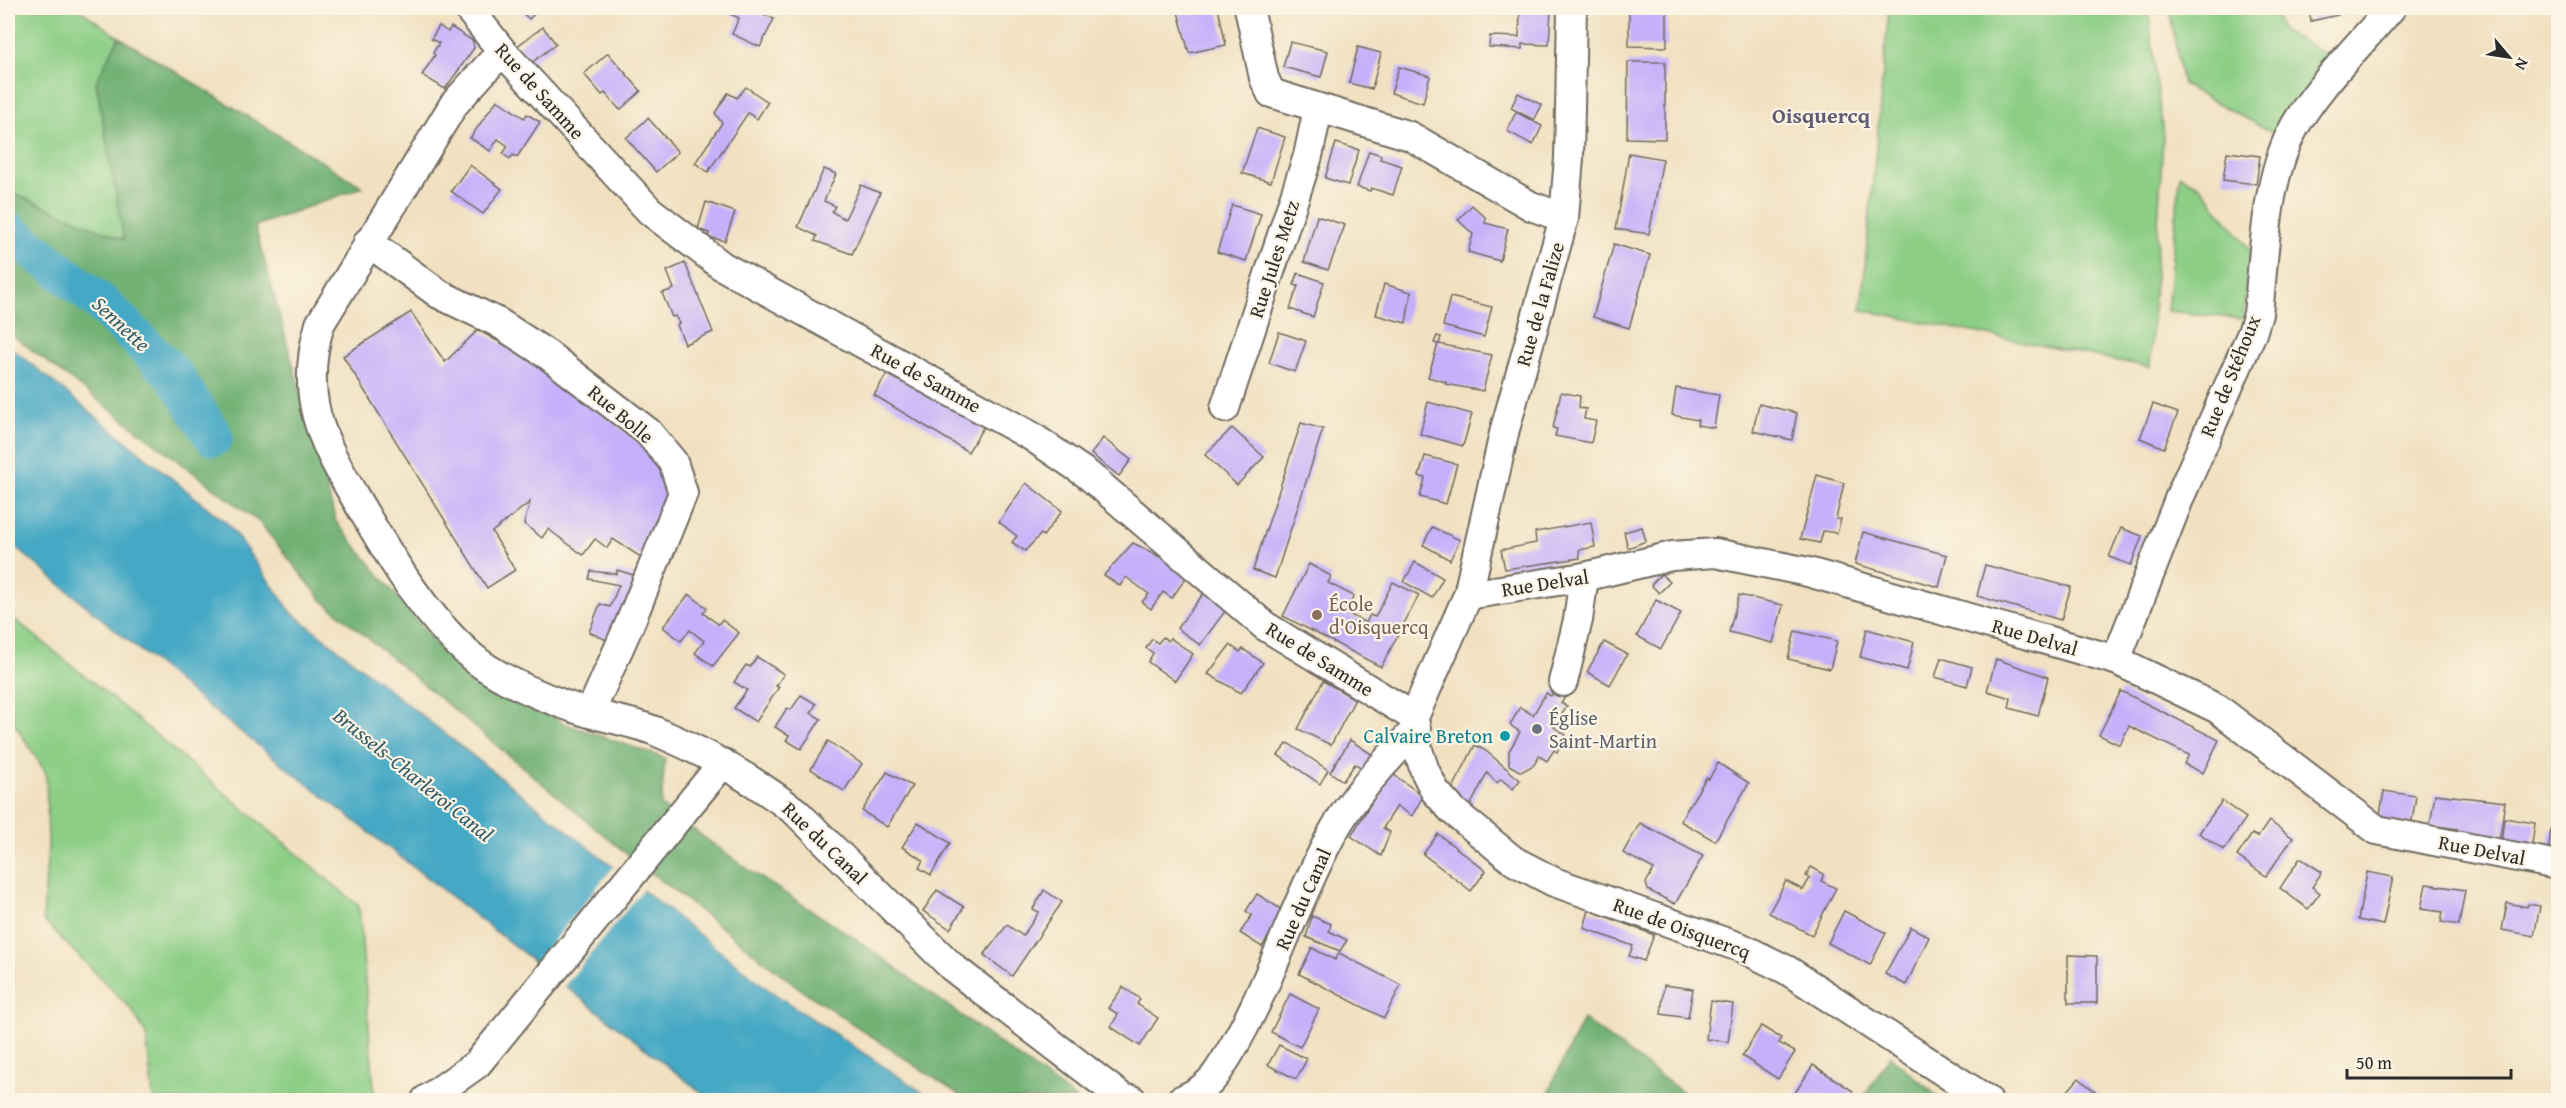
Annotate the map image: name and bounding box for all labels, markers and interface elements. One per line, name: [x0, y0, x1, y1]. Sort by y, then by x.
north arrow: [2479, 27, 2539, 87]
street label: Rue de Samme: [489, 36, 592, 146]
text: N: [2509, 54, 2535, 75]
district label: Oisquercq: [1772, 99, 1871, 131]
street label: Rue Jules Metz: [1241, 196, 1306, 321]
street label: Rue de la Falize: [1508, 238, 1571, 369]
water label: Sennette: [85, 289, 157, 359]
street label: Rue de Stéhoux: [2192, 310, 2267, 441]
street label: Rue de Samme: [866, 335, 987, 420]
street label: Rue Bolle: [582, 377, 661, 450]
street label: Rue Delval: [1499, 561, 1591, 604]
place label: École d'Oisquercq: [1329, 589, 1429, 641]
marker: École d'Oisquercq: [1310, 608, 1324, 622]
street label: Rue Delval: [1989, 610, 2082, 663]
street label: Rue de Samme: [1261, 614, 1380, 703]
water label: Brussels–Charleroi Canal: [326, 700, 500, 849]
place label: Église Saint-Martin: [1549, 703, 1657, 755]
place label: Calvaire Breton: [1364, 721, 1493, 750]
marker: Église Saint-Martin: [1530, 722, 1544, 736]
marker: Calvaire Breton: [1498, 729, 1512, 743]
street label: Rue du Canal: [776, 794, 875, 891]
street label: Rue Delval: [2436, 827, 2528, 872]
street label: Rue du Canal: [1267, 843, 1338, 954]
street label: Rue de Oisquercq: [1609, 889, 1755, 966]
scale bar: [2347, 1042, 2510, 1080]
text: 50 m: [2356, 1049, 2392, 1076]

